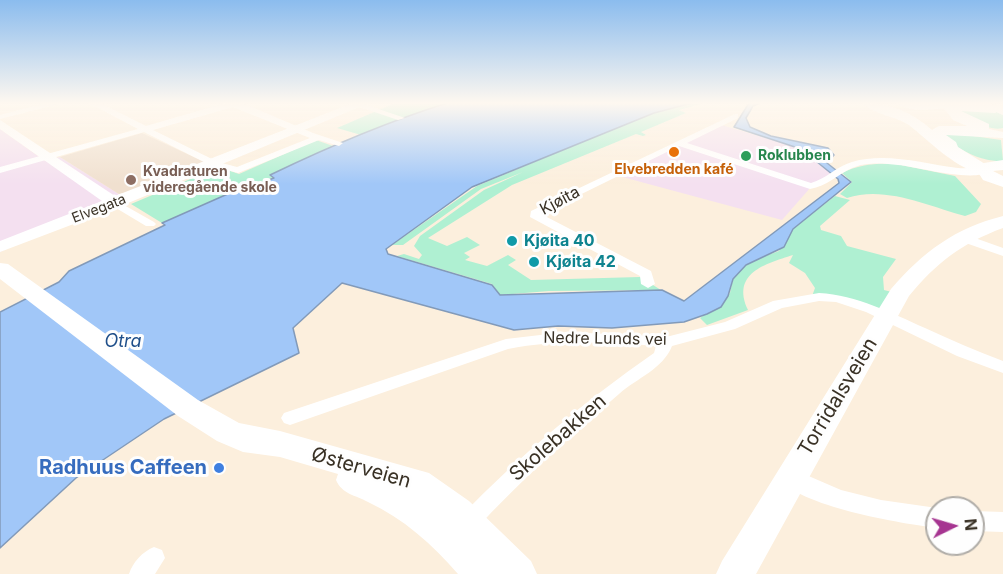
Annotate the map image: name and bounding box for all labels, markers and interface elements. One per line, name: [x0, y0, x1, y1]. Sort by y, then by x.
marker: Elvebredden kafé: [667, 145, 681, 159]
place label: Roklubben: [758, 148, 831, 164]
marker: Roklubben: [739, 149, 753, 163]
place label: Elvebredden kafé: [614, 162, 734, 178]
place label: Kvadraturen videregående skole: [143, 164, 277, 196]
marker: Kvadraturen videregående skole: [124, 173, 138, 187]
street label: Kjøita: [537, 183, 583, 219]
street label: Elvegata: [70, 191, 128, 227]
place label: Kjøita 40: [524, 231, 595, 251]
marker: Kjøita 40: [505, 234, 519, 248]
place label: Kjøita 42: [546, 252, 616, 272]
marker: Kjøita 42: [527, 255, 541, 269]
street label: Nedre Lunds vei: [543, 328, 667, 350]
water label: Otra: [104, 331, 142, 353]
street label: Torridalsveien: [793, 334, 883, 460]
street label: Skolebakken: [505, 389, 611, 487]
street label: Østerveien: [308, 442, 414, 494]
place label: Radhuus Caffeen: [39, 456, 207, 480]
marker: Radhuus Caffeen: [212, 461, 226, 475]
north arrow: [925, 496, 985, 556]
text: N: [960, 518, 981, 532]

